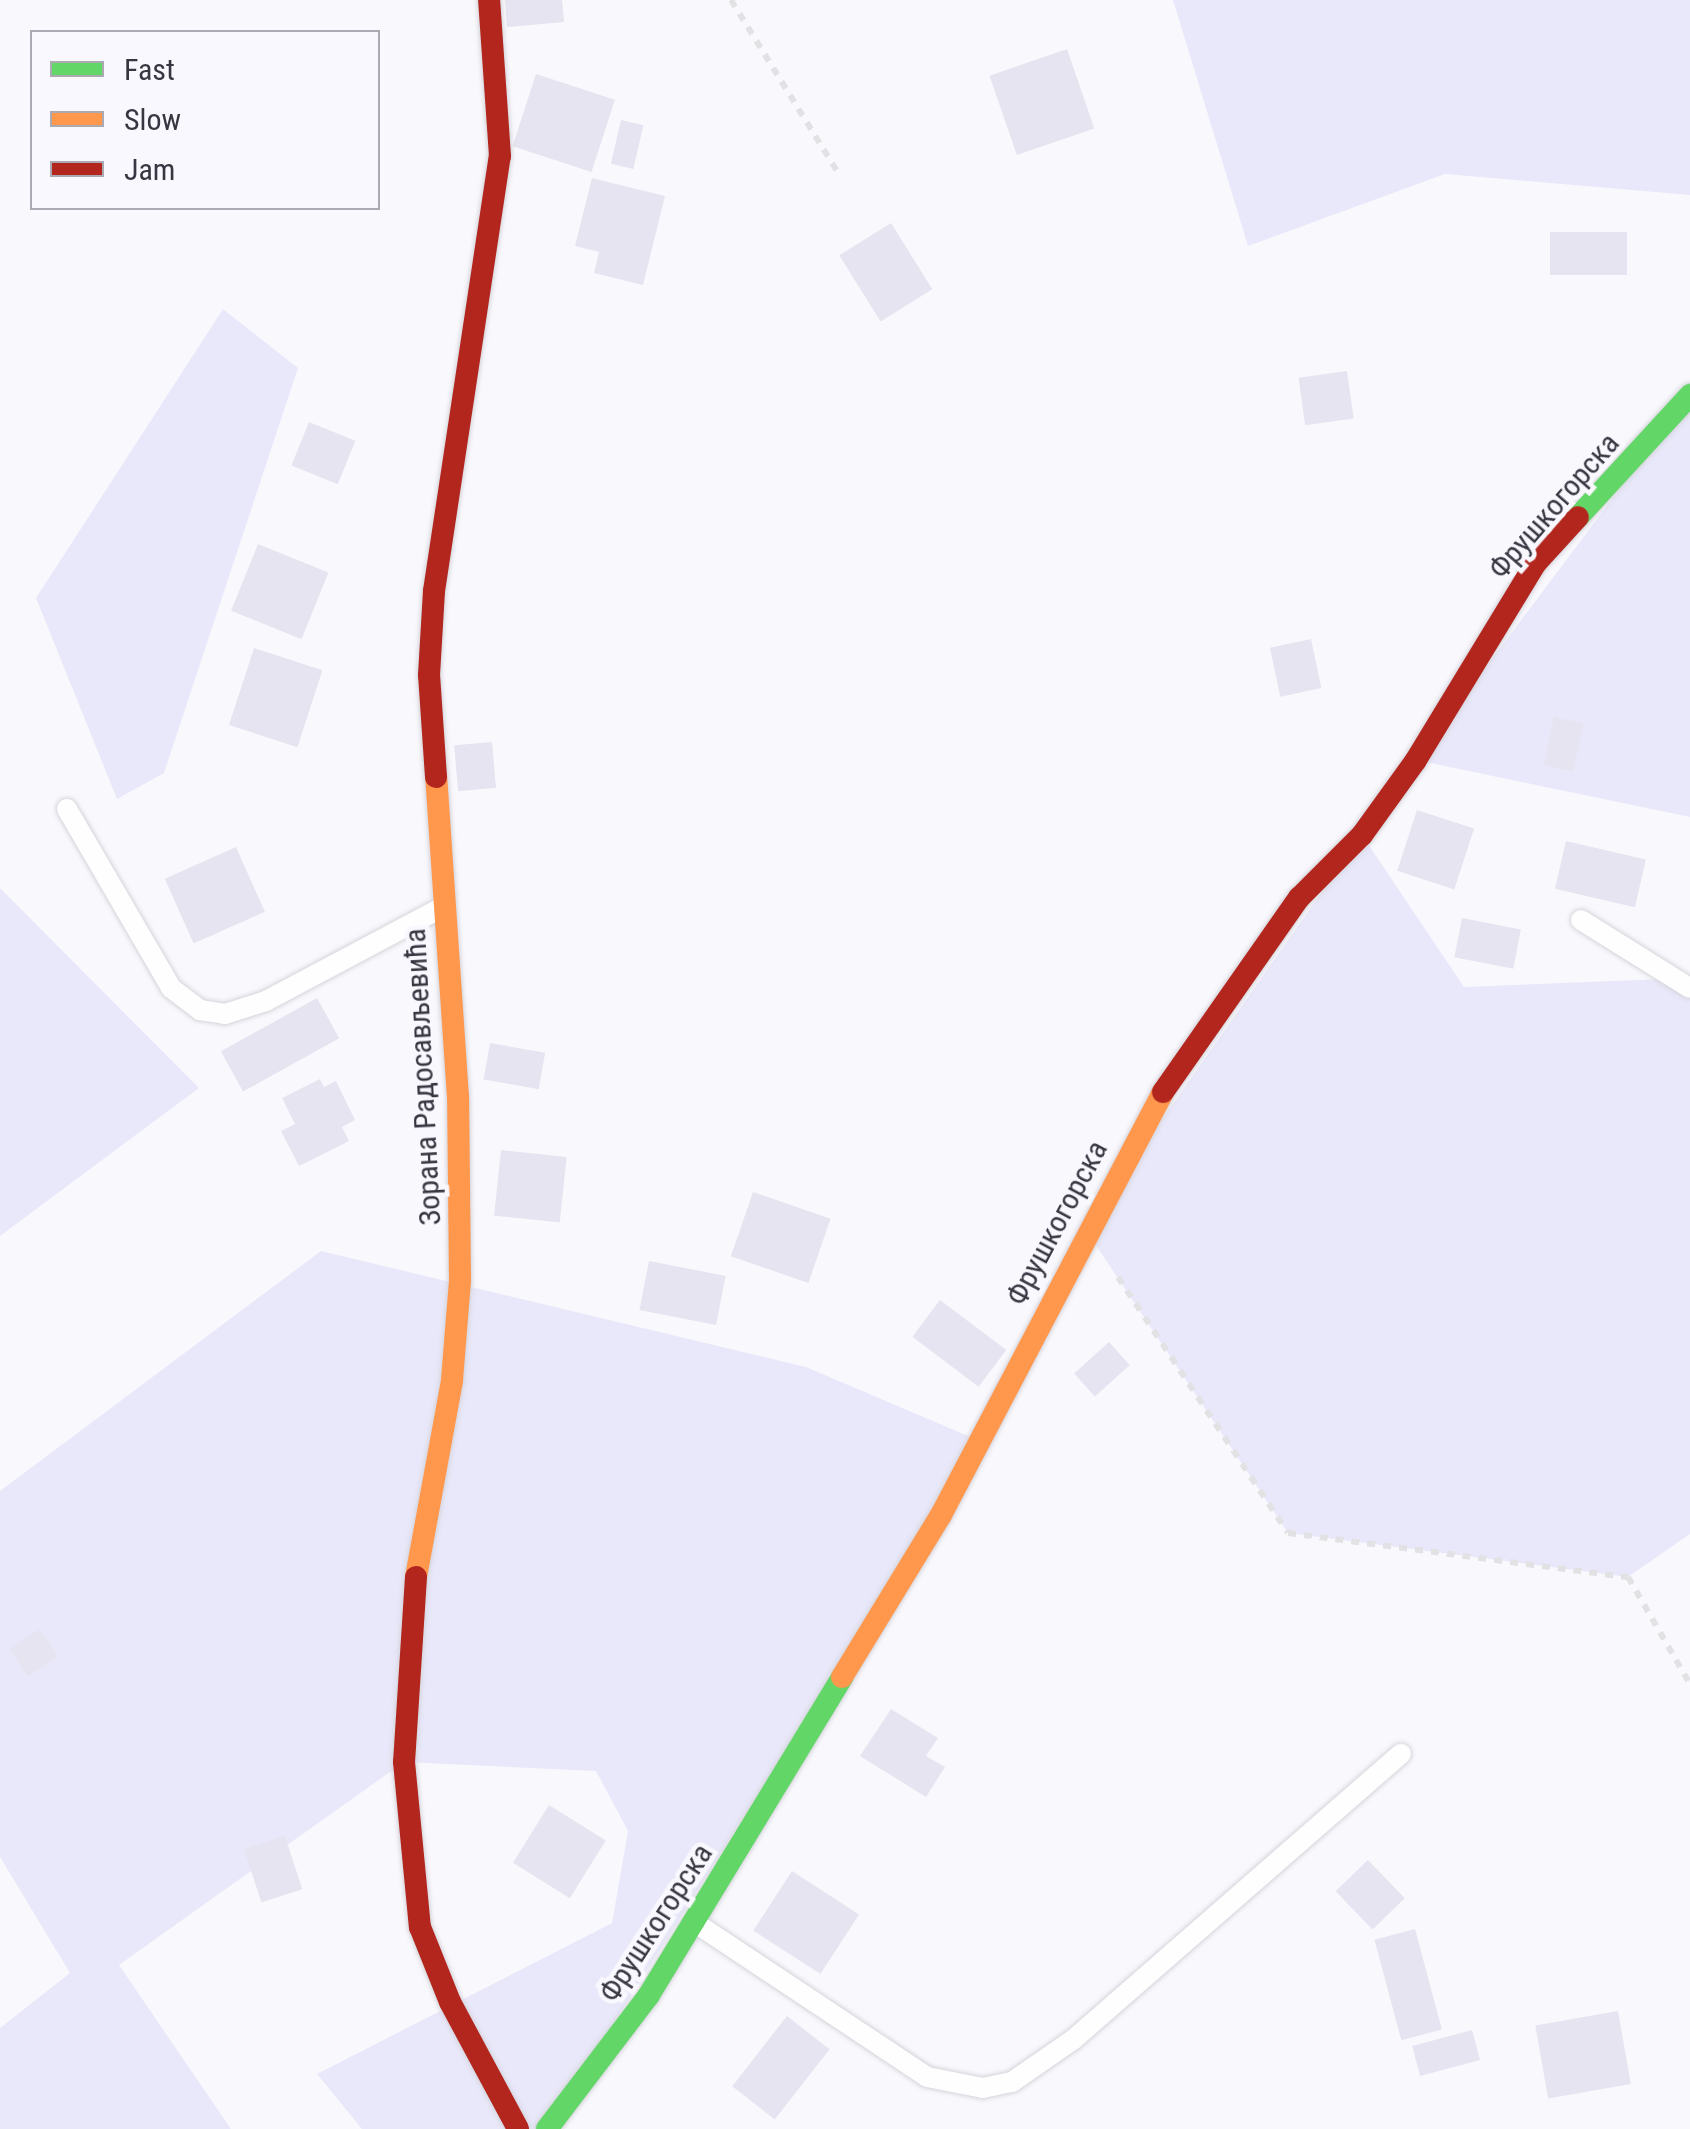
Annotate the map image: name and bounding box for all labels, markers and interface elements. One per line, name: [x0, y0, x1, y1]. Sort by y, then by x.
legend: [30, 30, 380, 210]
text: Fast: [124, 52, 175, 87]
text: Slow: [124, 102, 181, 137]
text: Jam: [124, 152, 175, 187]
street label: Фрушкогорска: [1481, 426, 1627, 586]
street label: Зорана Радосављевића: [397, 928, 449, 1226]
street label: Фрушкогорска: [999, 1135, 1115, 1311]
street label: Фрушкогорска: [592, 1837, 720, 2009]

